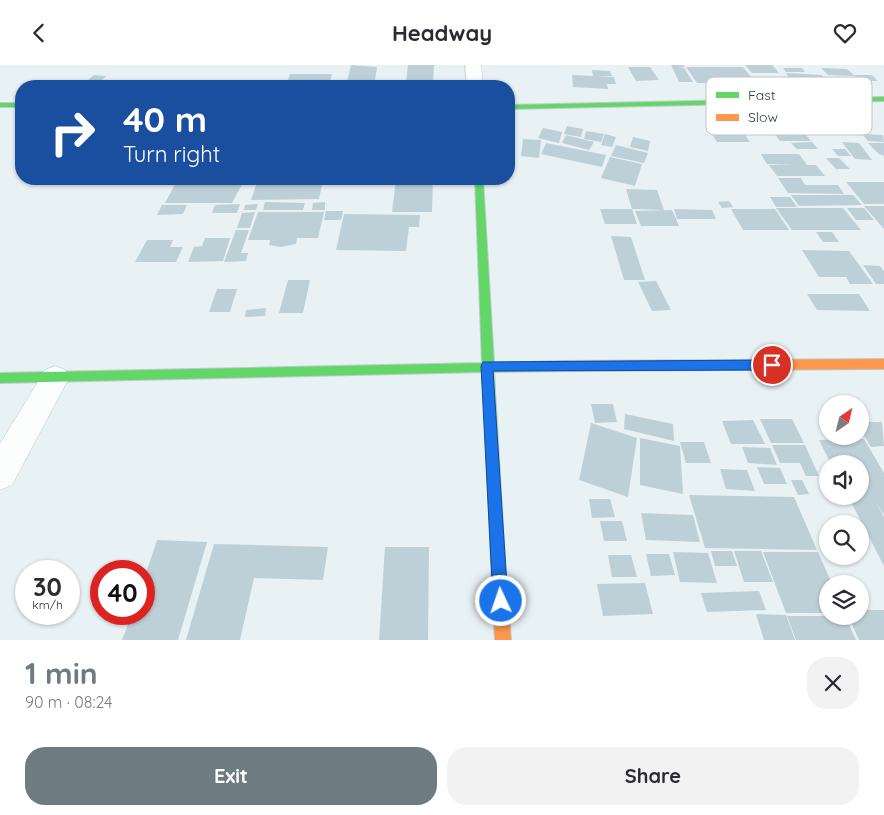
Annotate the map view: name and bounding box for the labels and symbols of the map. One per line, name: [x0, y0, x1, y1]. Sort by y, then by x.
legend: [706, 77, 872, 135]
text: Fast: [748, 86, 776, 104]
text: Slow: [748, 108, 778, 126]
pin: [751, 344, 793, 386]
north arrow: [819, 395, 869, 445]
speed limit sign: 40: [90, 560, 155, 625]
position arrow: [474, 574, 526, 626]

